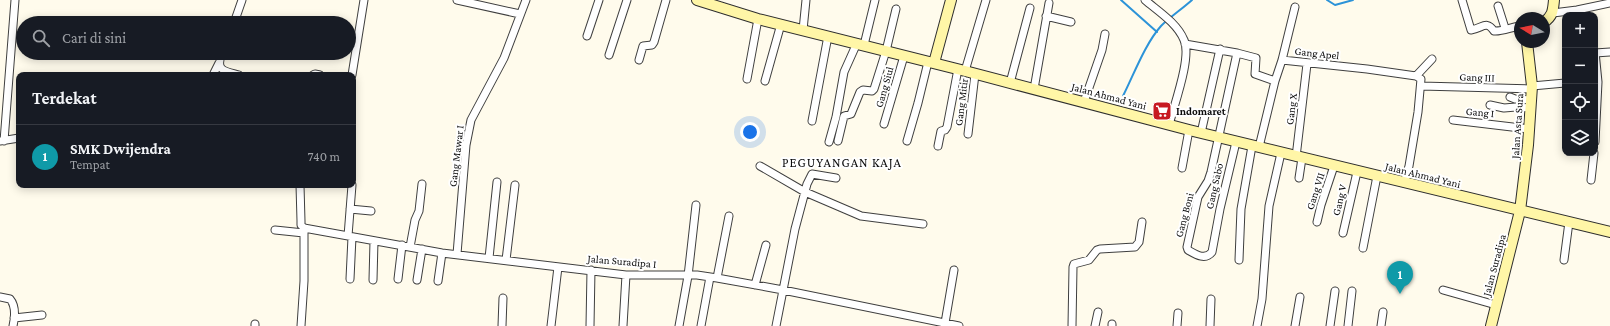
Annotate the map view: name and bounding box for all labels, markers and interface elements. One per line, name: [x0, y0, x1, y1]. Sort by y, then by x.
north arrow: [1514, 12, 1550, 48]
map controls: [1562, 12, 1598, 156]
button: +: [1562, 12, 1598, 48]
search box: [16, 16, 356, 60]
icon: search: [30, 27, 52, 49]
text: Cari di sini: [62, 30, 126, 46]
street label: Gang Apel: [1294, 45, 1340, 62]
button: −: [1562, 48, 1598, 84]
street label: Gang Siul: [872, 65, 897, 109]
street label: Gang III: [1459, 70, 1495, 85]
street label: Gang Mitir: [952, 77, 971, 127]
street label: Jalan Ahmad Yani: [1069, 80, 1148, 113]
button: locate: [1562, 84, 1598, 120]
text: Terdekat: [32, 89, 97, 108]
street label: Gang X: [1283, 92, 1300, 126]
street label: Jalan Asta Sura: [1509, 93, 1526, 160]
supermarket icon: Indomaret: [1151, 100, 1173, 122]
place label: Indomaret: [1176, 105, 1226, 117]
street label: Gang I: [1465, 105, 1495, 120]
button: layers: [1562, 120, 1598, 156]
your location: [740, 122, 760, 142]
street label: Gang Mawar I: [446, 125, 467, 188]
text: SMK Dwijendra: [70, 141, 171, 157]
text: 1: [43, 149, 47, 164]
text: 740 m: [308, 149, 340, 164]
district label: PEGUYANGAN KAJA: [782, 155, 902, 170]
text: Tempat: [70, 157, 110, 172]
street label: Jalan Ahmad Yani: [1383, 160, 1462, 191]
street label: Gang Sabo: [1203, 161, 1226, 210]
street label: Gang VII: [1303, 171, 1328, 211]
street label: Gang V: [1330, 183, 1350, 217]
street label: Gang Boni: [1172, 191, 1197, 239]
street label: Jalan Suradipa: [1480, 233, 1509, 298]
street label: Jalan Suradipa I: [586, 252, 657, 271]
pin: 1: [1387, 261, 1413, 294]

